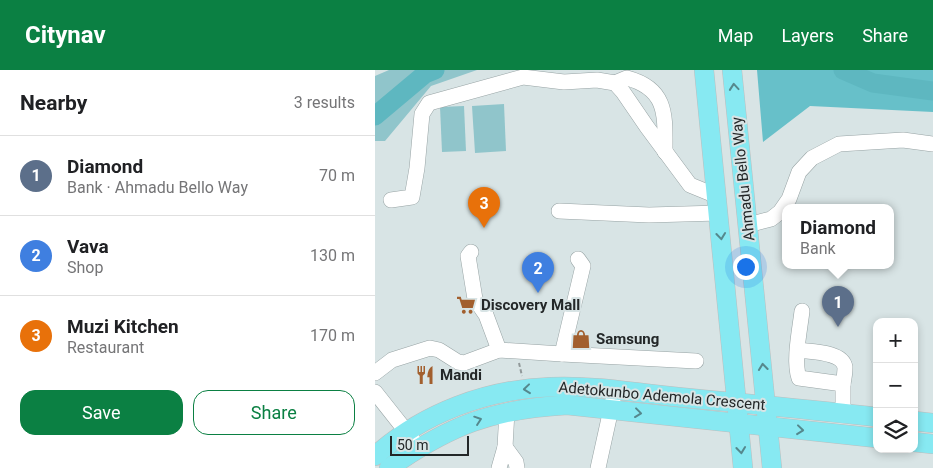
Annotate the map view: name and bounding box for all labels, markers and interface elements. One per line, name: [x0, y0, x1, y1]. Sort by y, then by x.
text: Citynav: [25, 21, 106, 49]
text: Map: [718, 25, 753, 46]
text: Layers: [781, 25, 834, 46]
text: Share: [862, 25, 908, 46]
one-way arrow: [729, 82, 740, 90]
text: Nearby: [20, 91, 87, 115]
text: 3 results: [294, 93, 355, 112]
street label: Ahmadu Bello Way: [728, 116, 758, 242]
text: Diamond: [67, 155, 143, 178]
text: 1: [31, 166, 41, 185]
text: 70 m: [319, 166, 355, 185]
text: Bank · Ahmadu Bello Way: [67, 178, 248, 197]
pin: 3: [468, 187, 500, 228]
popup: [782, 204, 894, 269]
text: Diamond: [800, 216, 876, 239]
one-way arrow: [715, 232, 726, 240]
text: Vava: [67, 235, 109, 258]
text: Bank: [800, 239, 836, 258]
text: 2: [31, 246, 41, 265]
text: 130 m: [310, 246, 355, 265]
pin: 2: [522, 252, 554, 293]
your location: [733, 254, 759, 280]
text: Shop: [67, 258, 103, 277]
pin: 1: [822, 286, 854, 327]
supermarket icon: Discovery Mall: [455, 294, 477, 316]
place label: Discovery Mall: [481, 296, 580, 314]
text: Muzi Kitchen: [67, 315, 179, 338]
map controls: [873, 318, 918, 453]
button: +: [873, 318, 918, 363]
text: 3: [31, 326, 41, 345]
text: 170 m: [310, 326, 355, 345]
shop icon: Samsung: [570, 328, 592, 350]
place label: Samsung: [596, 330, 659, 348]
text: Restaurant: [67, 338, 144, 357]
one-way arrow: [758, 363, 769, 371]
button: −: [873, 363, 918, 408]
restaurant icon: Mandi: [414, 364, 436, 386]
place label: Mandi: [440, 366, 482, 384]
street label: Adetokunbo Ademola Crescent: [558, 378, 766, 414]
one-way arrow: [522, 383, 530, 394]
button: Save: [20, 390, 183, 435]
button: Share: [193, 390, 355, 435]
one-way arrow: [635, 407, 643, 418]
button: layers: [873, 408, 918, 453]
one-way arrow: [473, 416, 481, 426]
one-way arrow: [796, 424, 804, 435]
scale bar: [390, 433, 469, 456]
text: 50 m: [397, 437, 429, 453]
one-way arrow: [736, 446, 747, 454]

